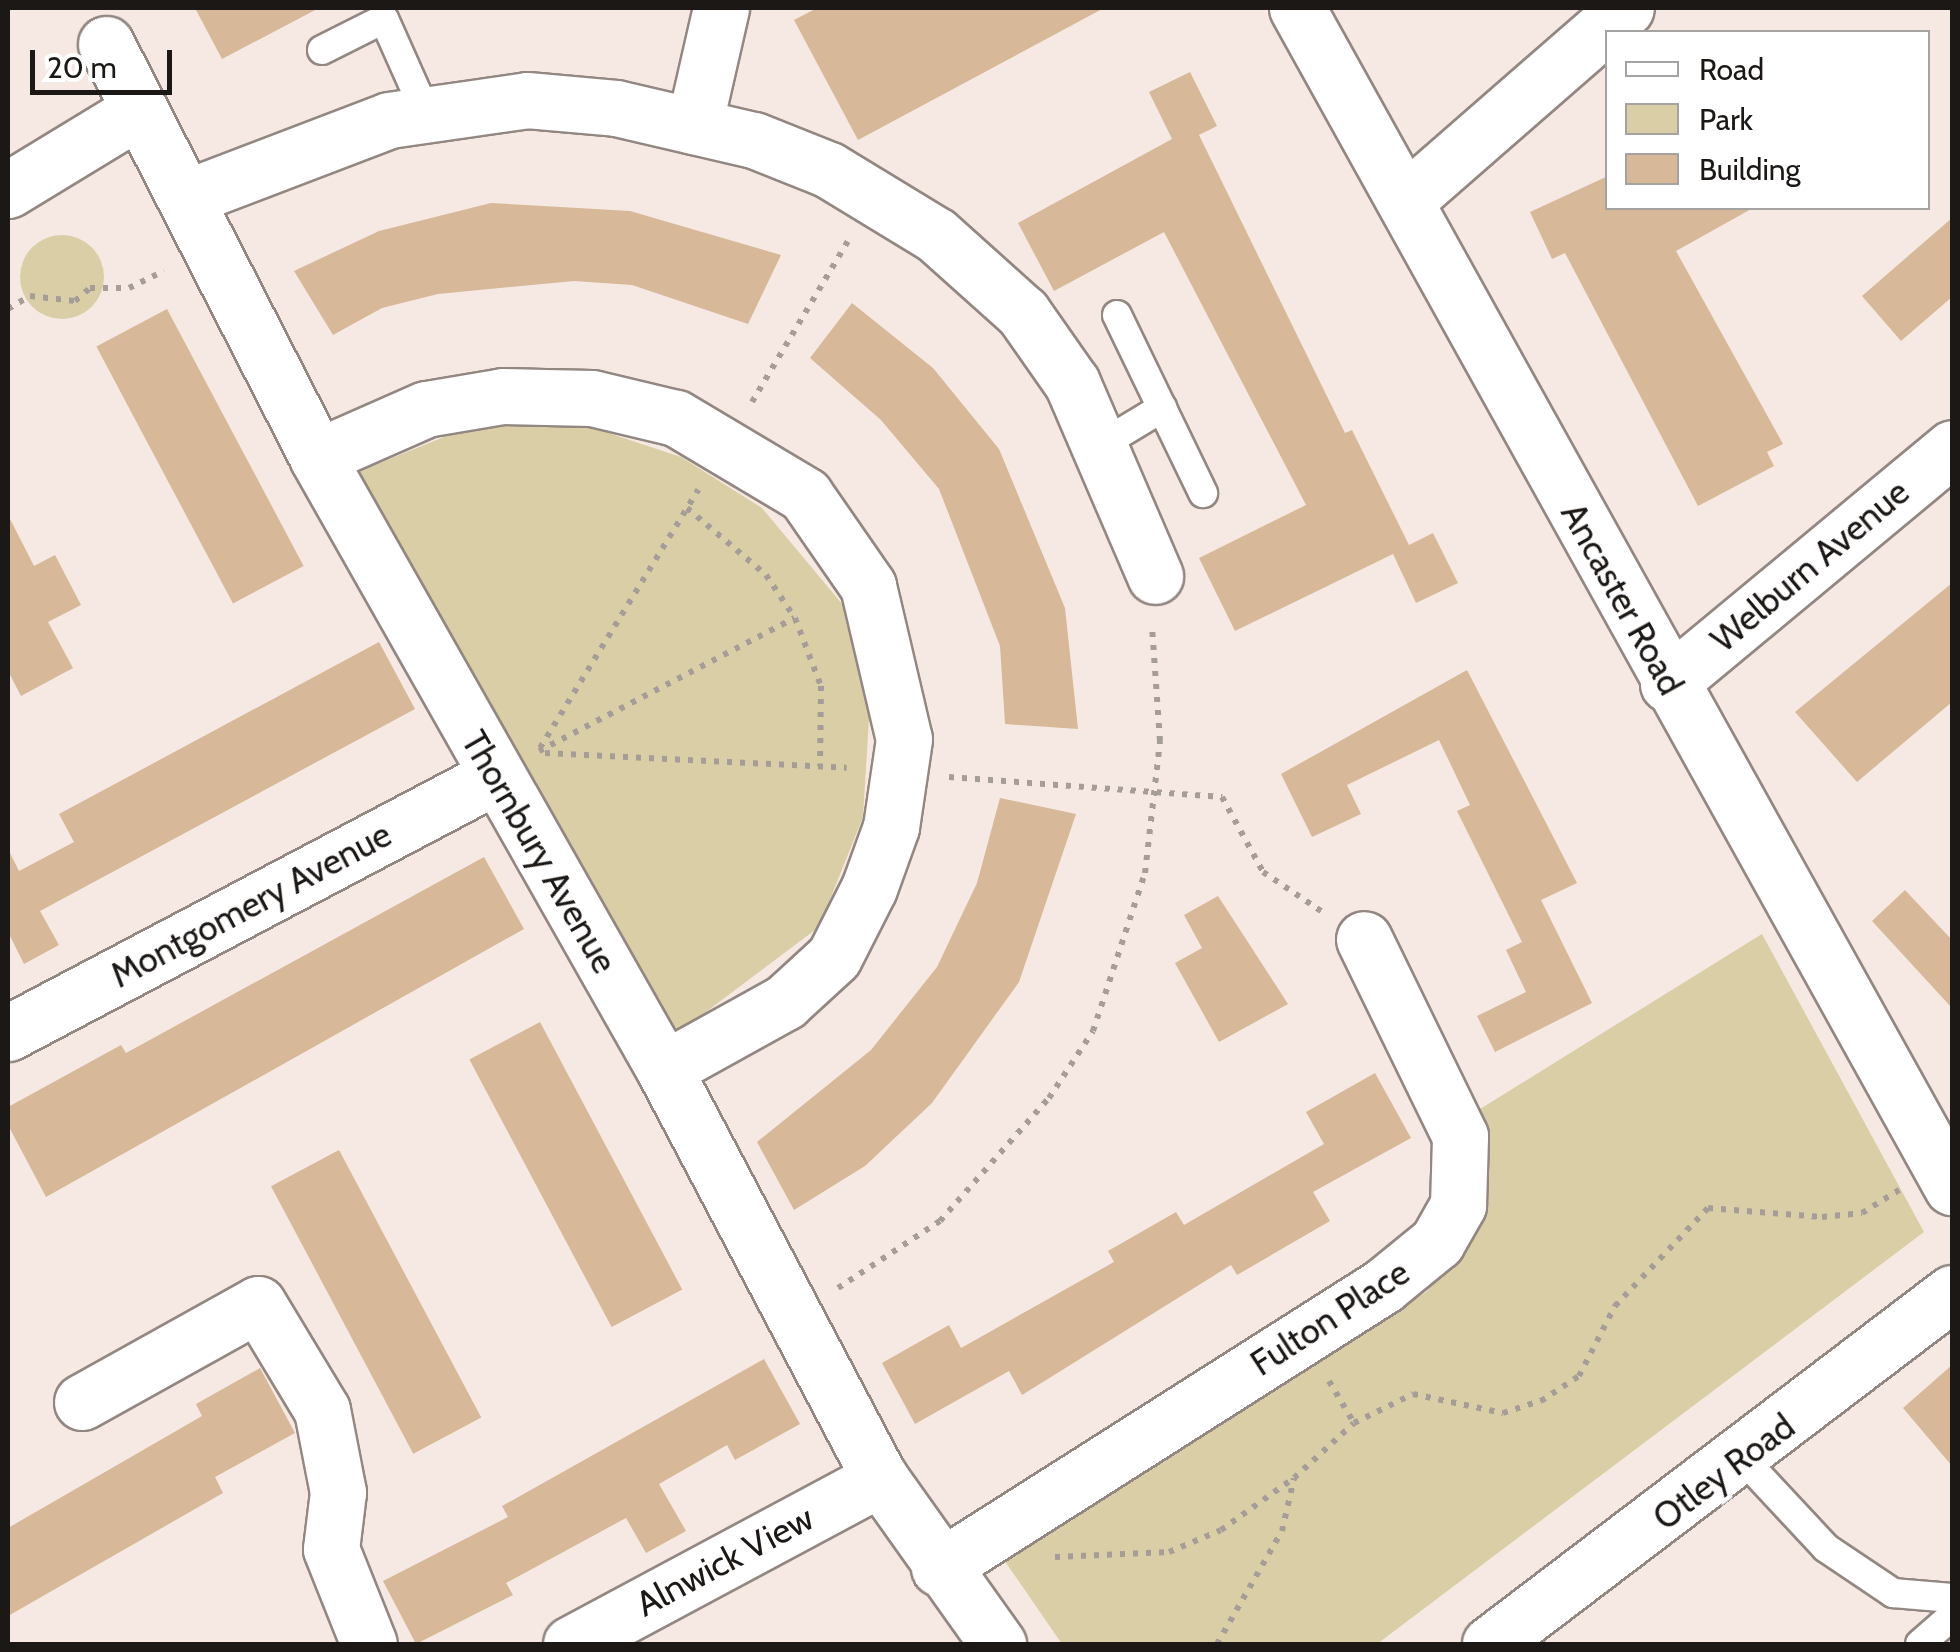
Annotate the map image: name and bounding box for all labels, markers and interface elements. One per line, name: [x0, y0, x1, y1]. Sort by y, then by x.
scale bar: [35, 30, 178, 92]
legend: [1605, 30, 1930, 210]
text: 20 m: [47, 49, 117, 86]
text: Road: [1699, 51, 1764, 88]
text: Park: [1699, 101, 1753, 138]
text: Building: [1699, 151, 1801, 188]
street label: Welburn Avenue: [1703, 471, 1917, 661]
street label: Ancaster Road: [1552, 496, 1692, 702]
street label: Thornbury Avenue: [453, 723, 625, 981]
street label: Montgomery Avenue: [104, 813, 398, 997]
street label: Fulton Place: [1243, 1251, 1417, 1385]
street label: Otley Road: [1645, 1405, 1803, 1539]
street label: Alnwick View: [629, 1497, 821, 1625]

